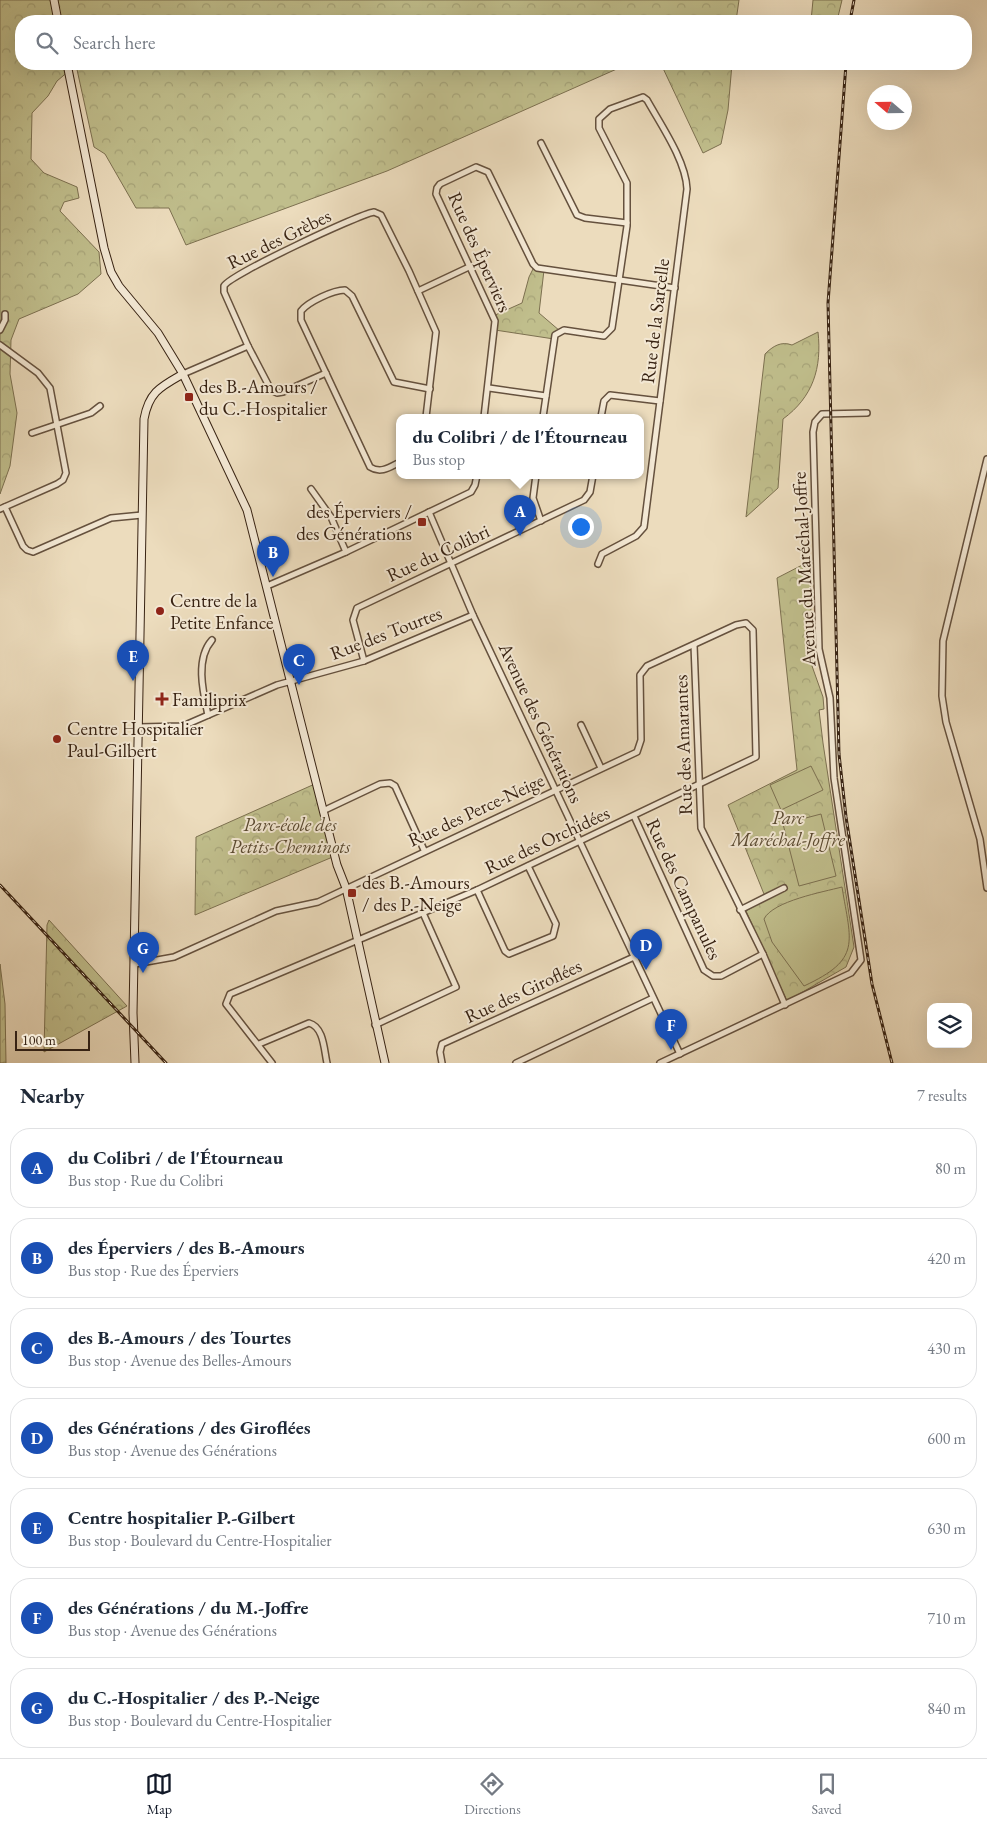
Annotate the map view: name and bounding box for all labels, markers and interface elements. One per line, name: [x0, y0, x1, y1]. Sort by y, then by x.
search box: [15, 15, 972, 70]
icon: search: [33, 29, 61, 57]
text: Search here: [73, 30, 155, 55]
north arrow: [867, 85, 912, 130]
street label: Rue des Éperviers: [442, 188, 518, 316]
street label: Rue des Grèbes: [223, 203, 335, 275]
street label: Rue de la Sarcelle: [635, 257, 675, 385]
place label: des B.-Amours / du C.-Hospitalier: [199, 374, 328, 421]
marker: des B.-Amours / du C.-Hospitalier: [183, 391, 195, 403]
popup: [396, 414, 644, 479]
text: du Colibri / de l'Étourneau: [412, 424, 628, 449]
text: Bus stop: [412, 449, 465, 470]
street label: Avenue du Maréchal-Joffre: [786, 471, 822, 668]
pin: A: [504, 495, 536, 536]
place label: des Éperviers / des Générations: [296, 499, 412, 546]
your location: [568, 514, 594, 540]
marker: des Éperviers / des Générations: [416, 516, 428, 528]
street label: Rue du Colibri: [383, 518, 494, 588]
pin: B: [257, 536, 289, 577]
place label: Centre de la Petite Enfance: [170, 588, 273, 635]
street label: Rue des Tourtes: [327, 600, 445, 666]
marker: Centre de la Petite Enfance: [154, 605, 166, 617]
street label: Avenue des Générations: [492, 638, 589, 807]
pin: E: [117, 640, 149, 681]
pin: C: [283, 644, 315, 685]
street label: Rue des Amarantes: [668, 674, 698, 816]
place label: Familiprix: [172, 687, 247, 712]
marker: Familiprix: [156, 693, 168, 705]
place label: Centre Hospitalier Paul-Gilbert: [67, 716, 204, 763]
marker: Centre Hospitalier Paul-Gilbert: [51, 733, 63, 745]
street label: Rue des Perce-Neige: [404, 767, 548, 853]
street label: Rue des Orchidées: [480, 800, 614, 880]
park label: Parc Maréchal-Joffre: [730, 805, 845, 852]
park label: Parc-école des Petits-Cheminots: [230, 812, 351, 859]
street label: Rue des Campanules: [640, 814, 728, 964]
place label: des B.-Amours / des P.-Neige: [362, 870, 470, 917]
marker: des B.-Amours / des P.-Neige: [346, 887, 358, 899]
pin: D: [630, 929, 662, 970]
pin: G: [127, 932, 159, 973]
street label: Rue des Giroflées: [460, 953, 586, 1029]
map controls: [927, 1003, 972, 1048]
button: layers: [927, 1003, 972, 1048]
pin: F: [655, 1009, 687, 1050]
scale bar: [15, 1028, 90, 1051]
text: 100 m: [22, 1031, 56, 1049]
text: Nearby: [20, 1082, 84, 1109]
text: 7 results: [917, 1085, 967, 1106]
text: du Colibri / de l'Étourneau: [68, 1145, 283, 1170]
text: A: [31, 1158, 43, 1179]
text: 80 m: [935, 1158, 966, 1179]
text: Bus stop · Rue du Colibri: [68, 1170, 224, 1191]
text: des Éperviers / des B.-Amours: [68, 1235, 305, 1260]
text: B: [32, 1248, 42, 1269]
text: 420 m: [927, 1248, 966, 1269]
text: Bus stop · Rue des Éperviers: [68, 1260, 239, 1281]
text: des B.-Amours / des Tourtes: [68, 1325, 291, 1350]
text: C: [31, 1338, 43, 1359]
text: 430 m: [927, 1338, 966, 1359]
text: Bus stop · Avenue des Belles-Amours: [68, 1350, 292, 1371]
text: des Générations / des Giroflées: [68, 1415, 311, 1440]
text: D: [31, 1428, 43, 1449]
text: 600 m: [927, 1428, 966, 1449]
text: Bus stop · Avenue des Générations: [68, 1440, 277, 1461]
text: Centre hospitalier P.-Gilbert: [68, 1505, 295, 1530]
text: E: [32, 1518, 42, 1539]
text: 630 m: [927, 1518, 966, 1539]
text: Bus stop · Boulevard du Centre-Hospitalier: [68, 1530, 332, 1551]
text: des Générations / du M.-Joffre: [68, 1595, 308, 1620]
text: F: [33, 1608, 41, 1629]
text: 710 m: [927, 1608, 966, 1629]
text: Bus stop · Avenue des Générations: [68, 1620, 277, 1641]
text: du C.-Hospitalier / des P.-Neige: [68, 1685, 320, 1710]
text: G: [31, 1698, 43, 1719]
text: 840 m: [927, 1698, 966, 1719]
text: Bus stop · Boulevard du Centre-Hospitalier: [68, 1710, 332, 1731]
tab: Map: [145, 1770, 173, 1818]
tab: Directions: [464, 1770, 521, 1818]
tab: Saved: [812, 1770, 842, 1818]

